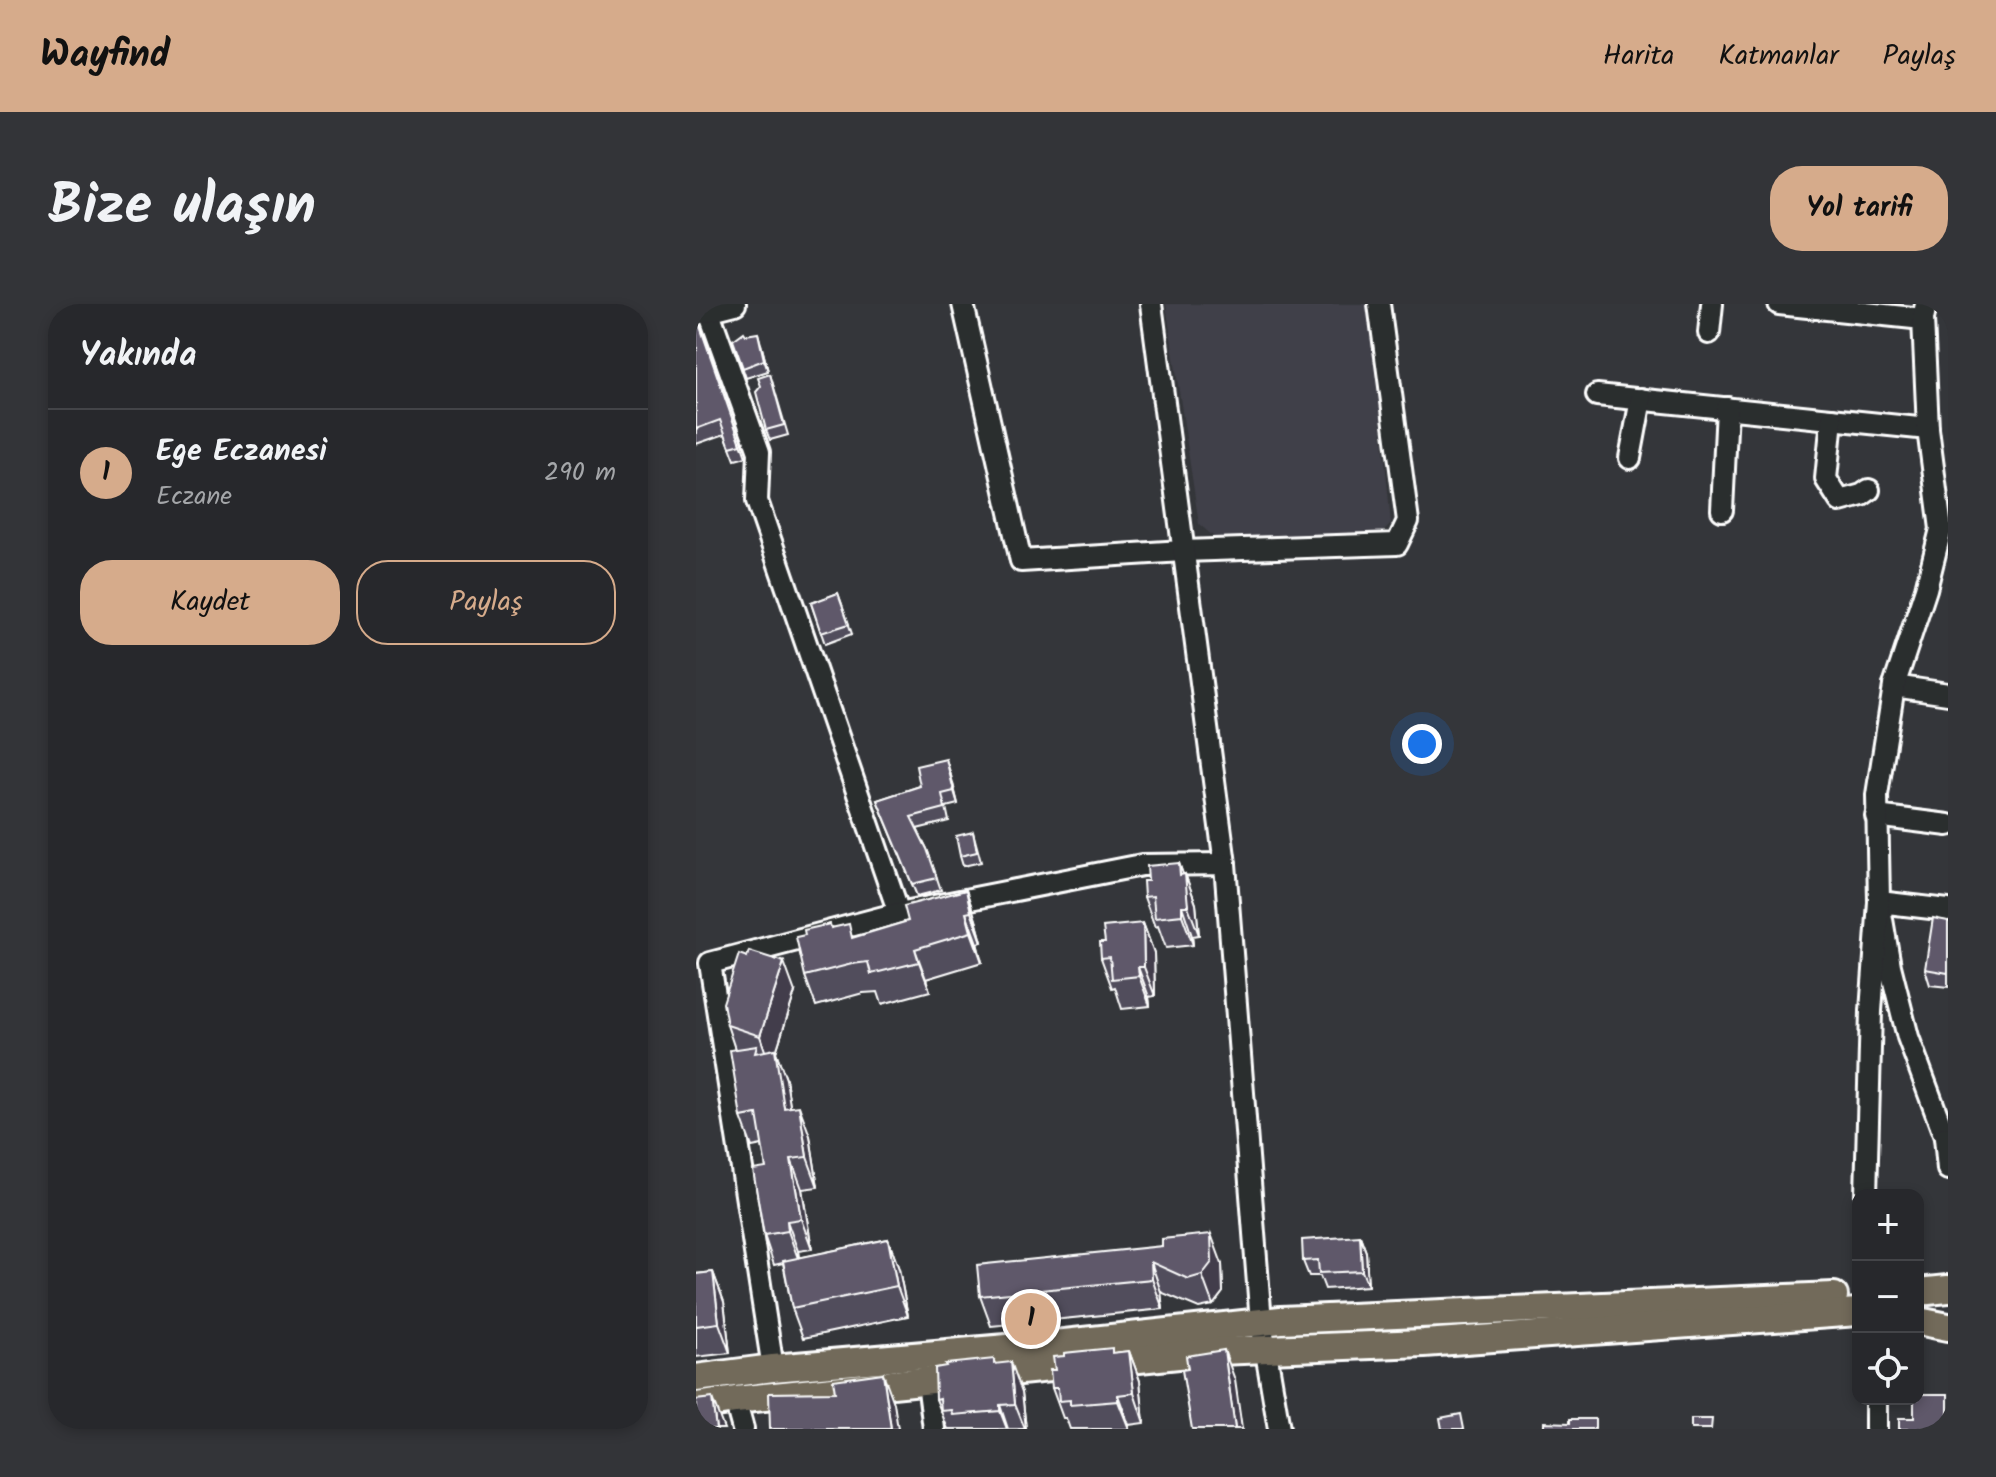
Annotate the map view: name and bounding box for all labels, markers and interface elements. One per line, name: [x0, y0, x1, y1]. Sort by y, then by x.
text: Wayfind: [40, 26, 170, 86]
text: Harita: [1603, 34, 1674, 79]
text: Katmanlar: [1718, 34, 1839, 79]
text: Paylaş: [1883, 34, 1956, 79]
text: Bize ulaşın: [48, 163, 316, 253]
button: Yol tarifi: [1770, 166, 1948, 251]
text: Yakında: [80, 329, 197, 383]
text: Ege Eczanesi: [156, 428, 327, 476]
text: 1: [102, 452, 110, 494]
text: 290 m: [544, 452, 616, 494]
text: Eczane: [156, 476, 232, 518]
button: Kaydet: [80, 560, 340, 645]
button: Paylaş: [356, 560, 616, 645]
your location: [1402, 724, 1442, 764]
map controls: [1852, 1189, 1924, 1405]
button: +: [1852, 1189, 1924, 1261]
button: −: [1852, 1261, 1924, 1333]
pin: 1: [1005, 1289, 1057, 1349]
button: locate: [1852, 1333, 1924, 1405]

